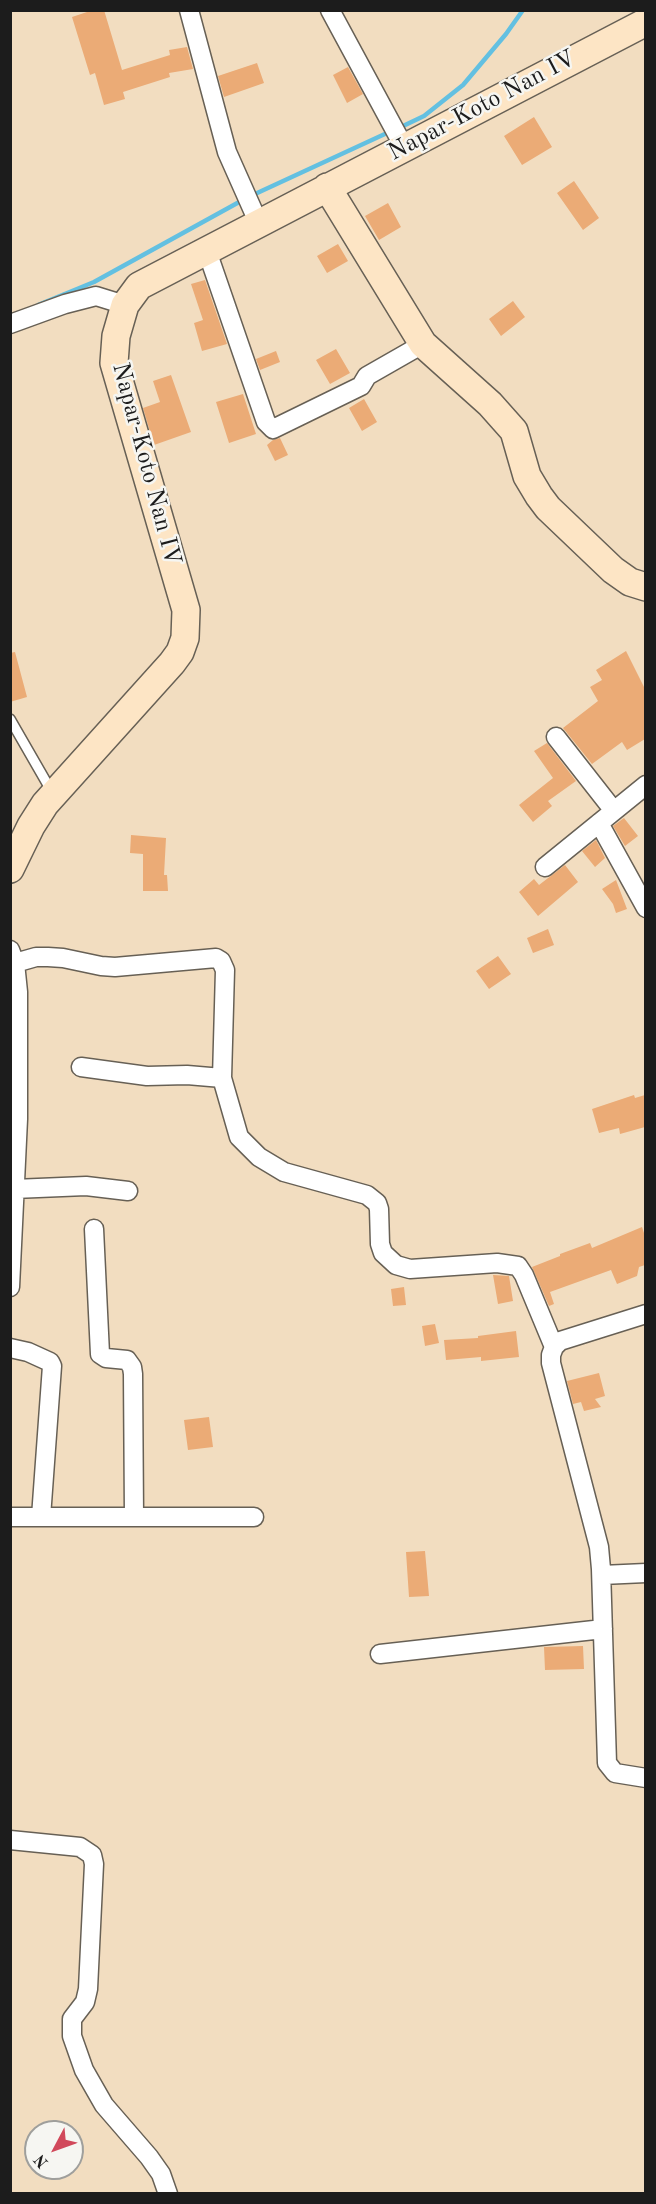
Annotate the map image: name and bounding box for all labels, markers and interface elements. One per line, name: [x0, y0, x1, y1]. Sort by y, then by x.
street label: Napar-Koto Nan IV: [383, 44, 581, 168]
street label: Napar-Koto Nan IV: [105, 360, 187, 568]
north arrow: [24, 2120, 84, 2180]
text: N: [32, 2151, 52, 2170]

